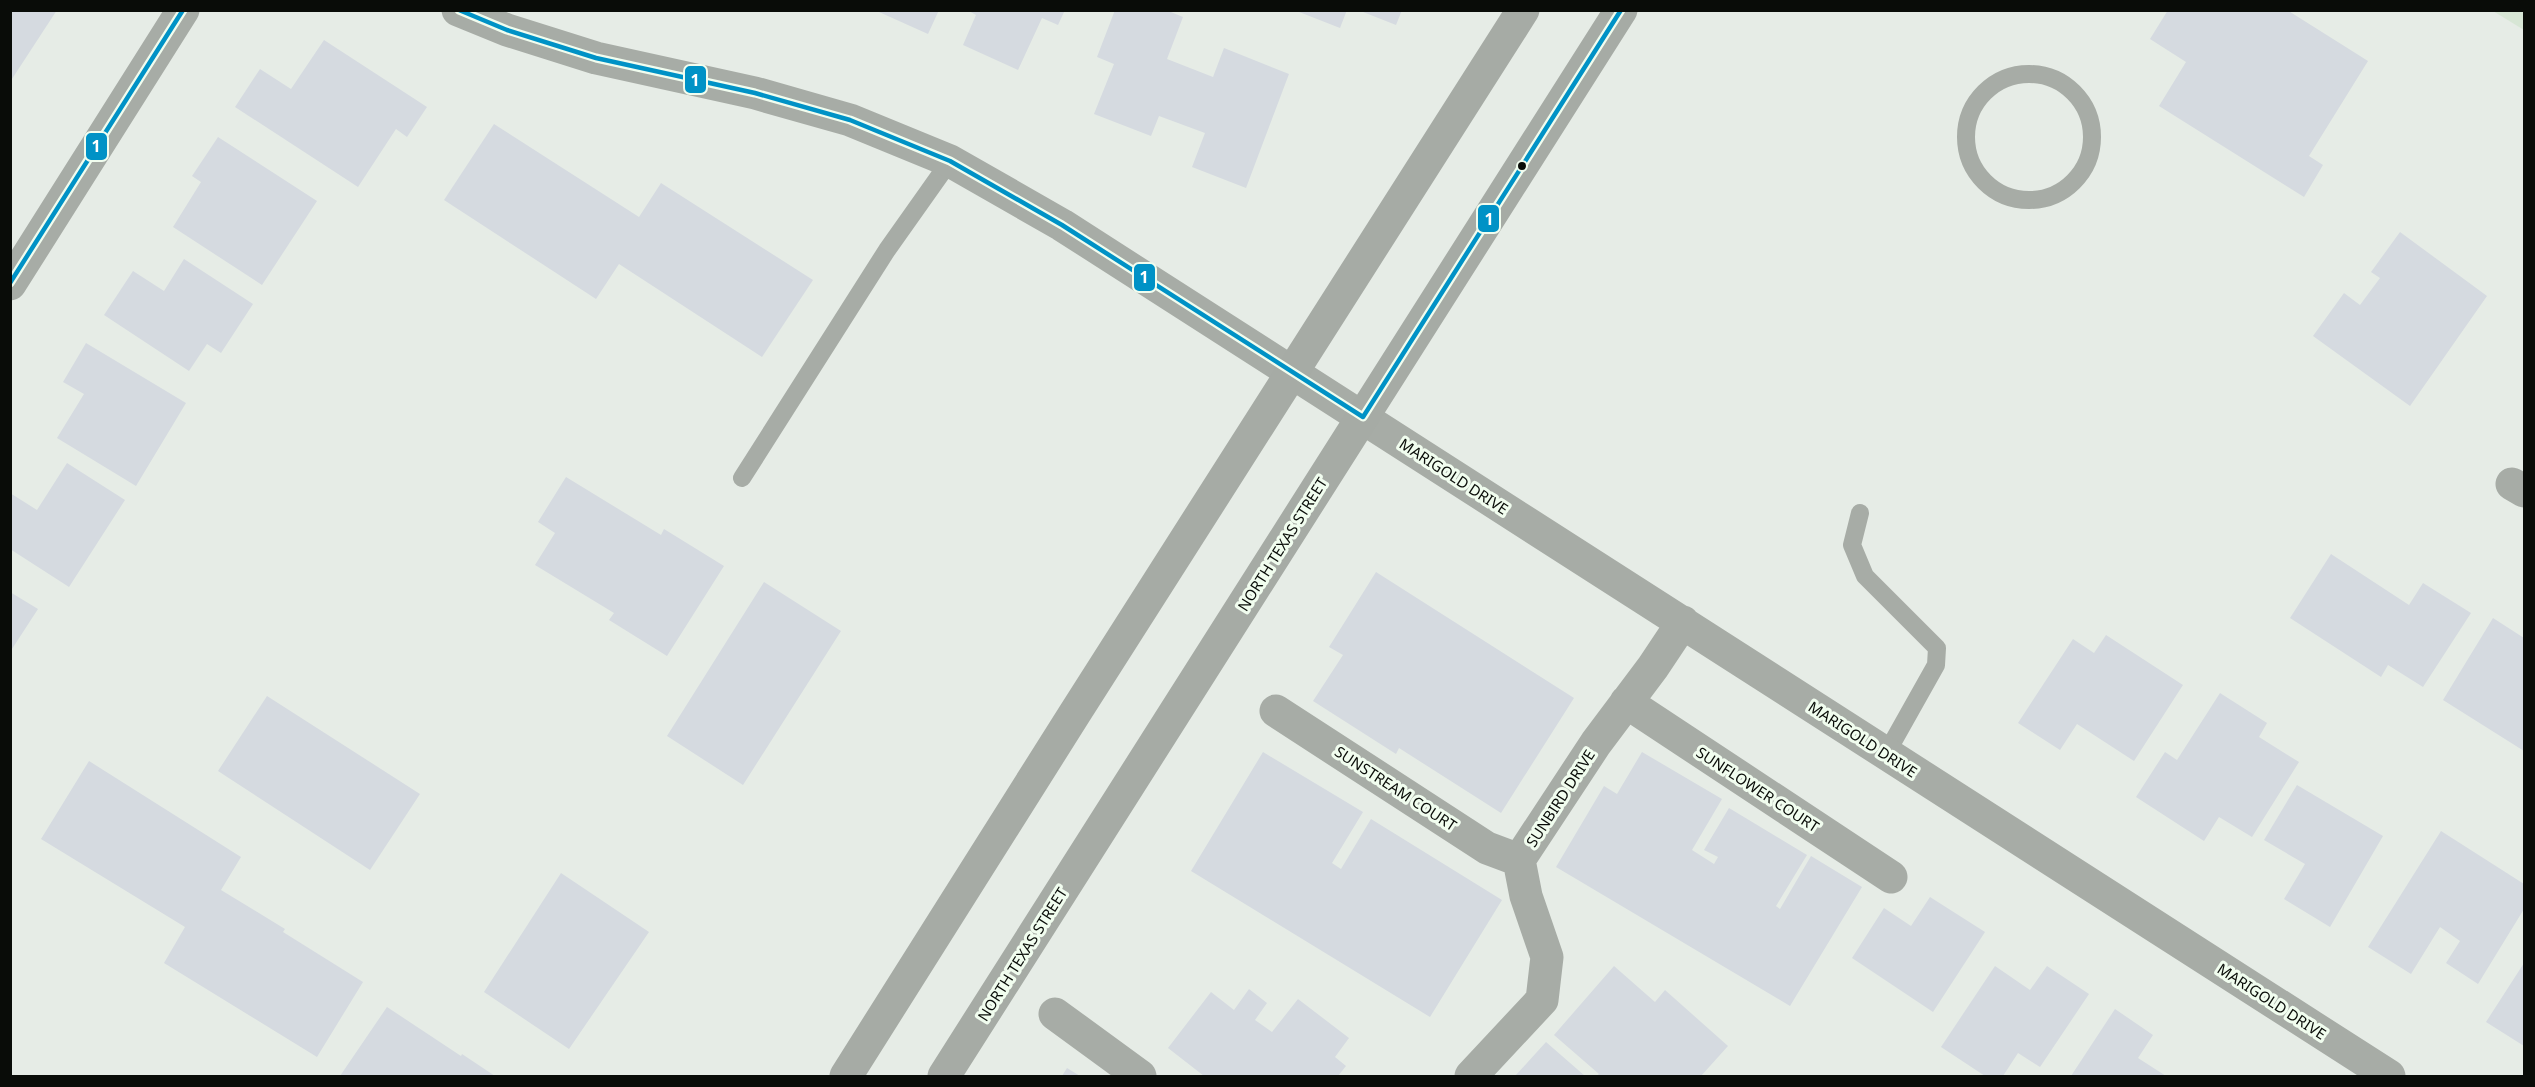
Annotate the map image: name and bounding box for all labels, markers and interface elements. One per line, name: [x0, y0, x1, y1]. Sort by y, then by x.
line badge: 1: [684, 65, 707, 94]
text: 1: [690, 69, 700, 91]
line badge: 1: [85, 132, 108, 161]
text: 1: [91, 135, 101, 157]
unlabelled marker: [1516, 160, 1528, 172]
line badge: 1: [1477, 204, 1500, 233]
text: 1: [1484, 208, 1494, 230]
line badge: 1: [1133, 263, 1156, 292]
text: 1: [1139, 266, 1149, 288]
street label: MARIGOLD DRIVE: [1396, 433, 1512, 519]
street label: NORTH TEXAS STREET: [1233, 473, 1332, 615]
street label: MARIGOLD DRIVE: [1805, 696, 1921, 782]
street label: SUNSTREAM COURT: [1331, 741, 1461, 835]
street label: SUNFLOWER COURT: [1693, 742, 1824, 837]
street label: SUNBIRD DRIVE: [1521, 745, 1599, 851]
street label: NORTH TEXAS STREET: [973, 883, 1072, 1025]
street label: MARIGOLD DRIVE: [2214, 958, 2330, 1044]

